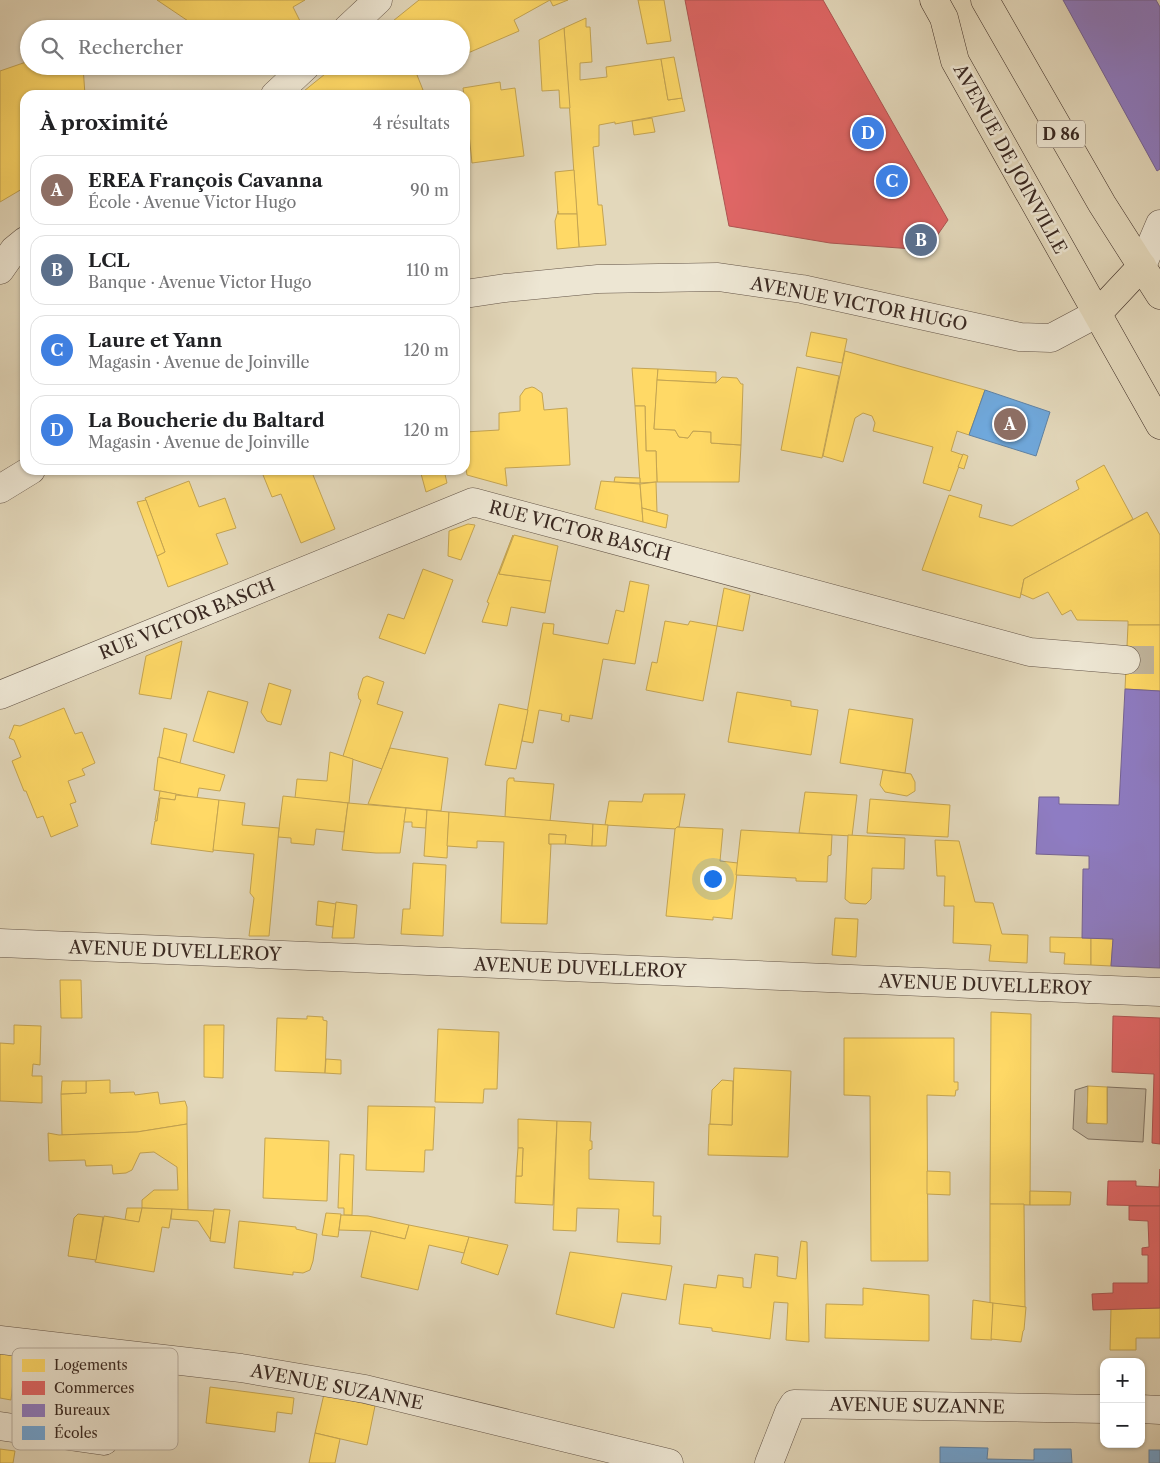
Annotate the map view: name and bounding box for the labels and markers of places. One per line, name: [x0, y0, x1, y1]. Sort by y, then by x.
pin: D: [852, 114, 884, 152]
pin: C: [876, 162, 908, 200]
pin: B: [905, 221, 937, 259]
pin: A: [994, 405, 1026, 443]

